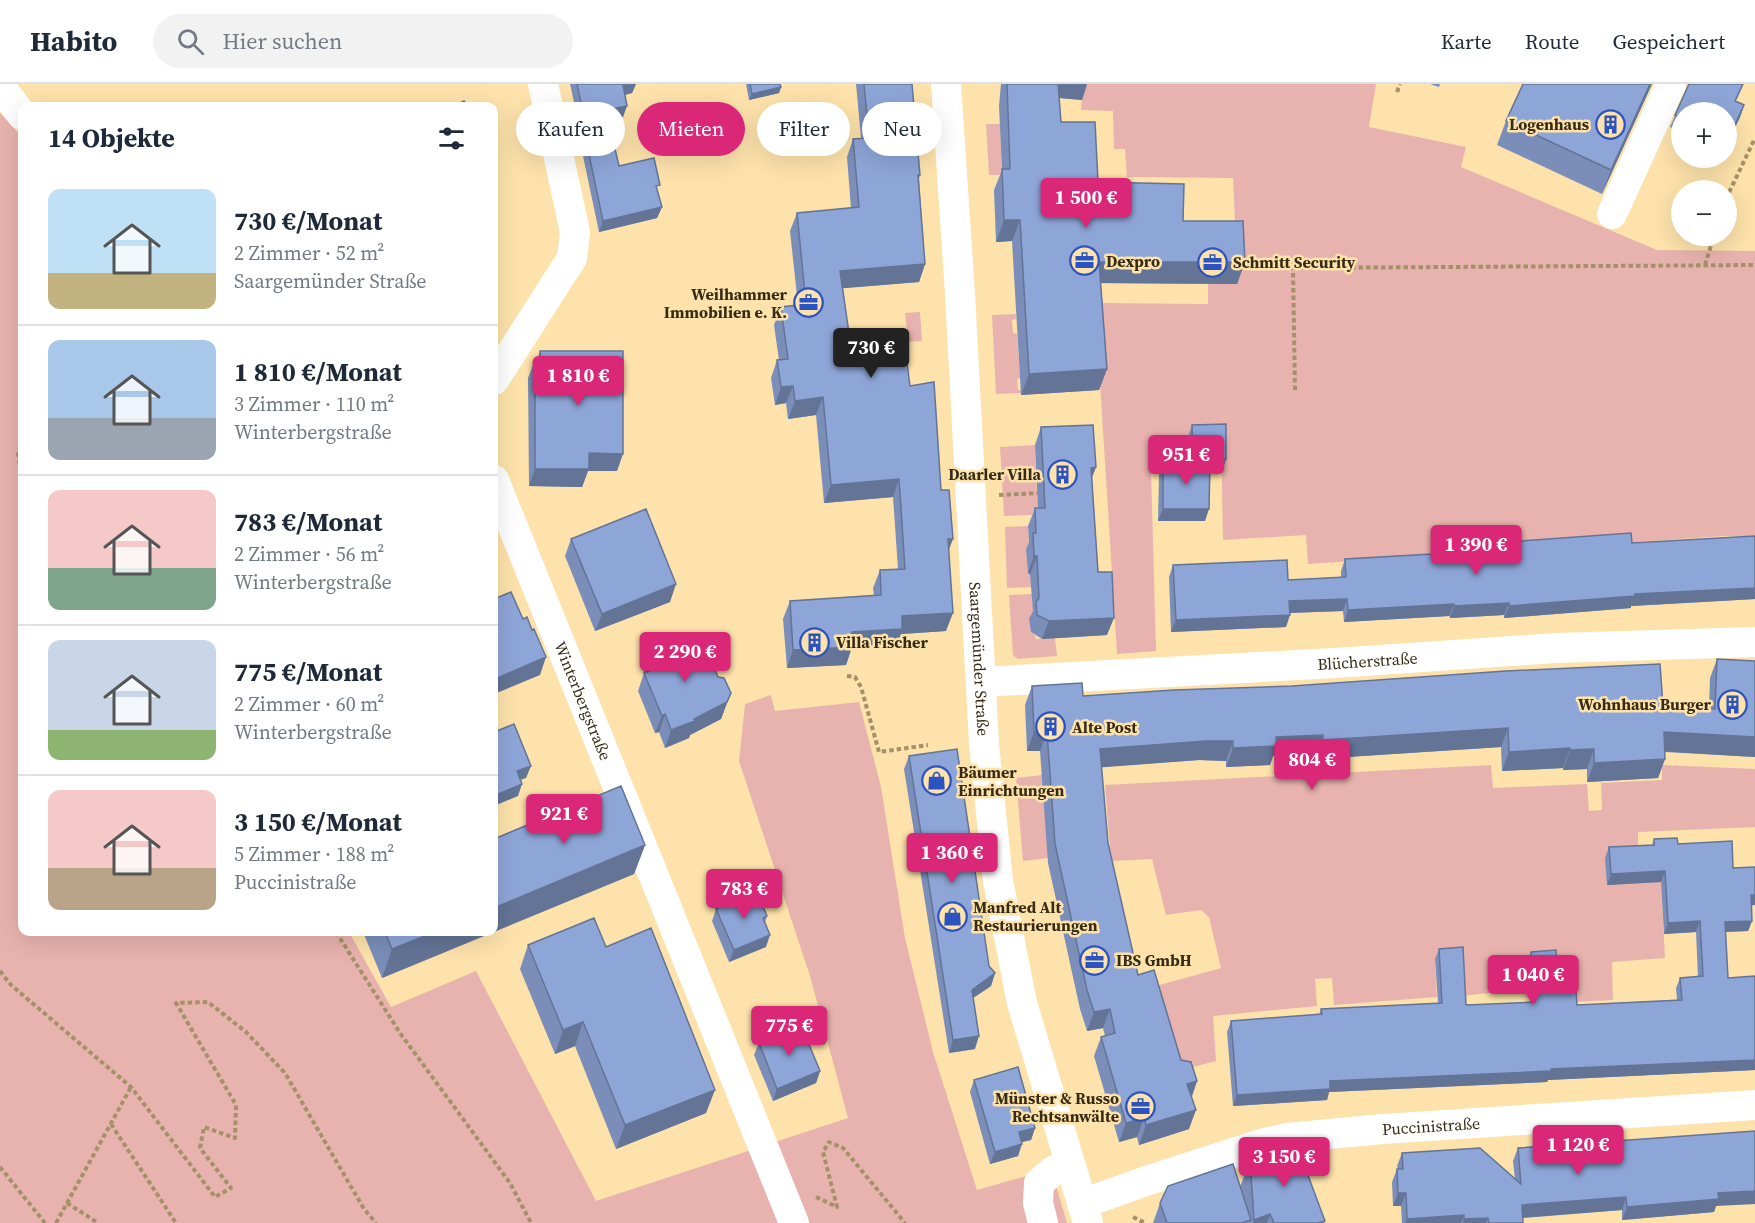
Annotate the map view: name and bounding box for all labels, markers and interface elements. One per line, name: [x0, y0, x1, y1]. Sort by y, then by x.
search box: [153, 14, 573, 68]
text: Habito: [30, 22, 117, 60]
icon: search: [174, 25, 207, 58]
text: Hier suchen: [222, 26, 342, 56]
text: Karte: [1441, 27, 1492, 56]
text: Route: [1525, 27, 1579, 56]
text: Gespeichert: [1612, 27, 1725, 56]
chip: Kaufen: [516, 102, 625, 156]
chip: Mieten: [637, 102, 745, 156]
chip: Filter: [757, 102, 850, 156]
chip: Neu: [862, 102, 942, 156]
map controls: [1671, 102, 1737, 246]
button: +: [1671, 102, 1737, 168]
building icon: Logenhaus: [1594, 108, 1626, 140]
place label: Logenhaus: [1509, 113, 1589, 135]
text: 14 Objekte: [48, 120, 175, 156]
icon: filters: [435, 122, 468, 155]
pin: 1 500 €: [1031, 178, 1141, 229]
button: −: [1671, 180, 1737, 246]
text: 1 500 €: [1055, 183, 1117, 211]
text: 730 €/Monat: [234, 203, 382, 239]
icon: home: [96, 213, 168, 285]
text: 2 Zimmer · 52 m²: [234, 239, 384, 267]
office icon: Dexpro: [1069, 245, 1101, 277]
office icon: Schmitt Security: [1196, 246, 1228, 278]
place label: Dexpro: [1106, 250, 1160, 272]
place label: Schmitt Security: [1233, 251, 1356, 273]
text: Saargemünder Straße: [234, 267, 426, 295]
place label: Weilhammer Immobilien e. K.: [664, 283, 788, 323]
office icon: Weilhammer Immobilien e. K.: [792, 287, 824, 319]
pin: 730 €: [829, 328, 913, 379]
text: 730 €: [847, 333, 895, 361]
text: 1 810 €/Monat: [234, 354, 402, 390]
pin: 1 810 €: [523, 356, 633, 407]
text: 1 810 €: [547, 361, 609, 389]
icon: home: [96, 364, 168, 436]
text: 3 Zimmer · 110 m²: [234, 390, 394, 418]
text: Winterbergstraße: [234, 418, 392, 446]
pin: 951 €: [1144, 435, 1228, 486]
text: 951 €: [1162, 440, 1210, 468]
building icon: Daarler Villa: [1046, 458, 1078, 490]
place label: Daarler Villa: [948, 463, 1041, 485]
text: 783 €/Monat: [234, 504, 382, 540]
icon: home: [96, 514, 168, 586]
pin: 1 390 €: [1421, 525, 1531, 576]
text: 1 390 €: [1445, 530, 1507, 558]
text: 2 Zimmer · 56 m²: [234, 540, 384, 568]
text: Winterbergstraße: [234, 568, 392, 596]
street label: Saargemünder Straße: [964, 581, 995, 737]
building icon: Villa Fischer: [799, 626, 831, 658]
place label: Villa Fischer: [836, 631, 928, 653]
pin: 2 290 €: [630, 632, 740, 683]
text: 2 290 €: [654, 637, 716, 665]
street label: Winterbergstraße: [549, 638, 617, 763]
street label: Blücherstraße: [1317, 646, 1418, 675]
text: 775 €/Monat: [234, 654, 382, 690]
icon: home: [96, 664, 168, 736]
building icon: Wohnhaus Burger: [1716, 688, 1748, 720]
text: 2 Zimmer · 60 m²: [234, 690, 384, 718]
place label: Wohnhaus Burger: [1578, 693, 1712, 715]
building icon: Alte Post: [1035, 711, 1067, 743]
place label: Alte Post: [1072, 716, 1137, 738]
text: Winterbergstraße: [234, 718, 392, 746]
pin: 804 €: [1270, 740, 1354, 791]
text: 804 €: [1288, 745, 1336, 773]
place label: Bäumer Einrichtungen: [958, 761, 1064, 801]
shop icon: Bäumer Einrichtungen: [921, 765, 953, 797]
pin: 921 €: [522, 794, 606, 845]
text: 921 €: [540, 799, 588, 827]
text: 3 150 €/Monat: [234, 804, 402, 840]
icon: home: [96, 814, 168, 886]
pin: 1 360 €: [897, 833, 1007, 884]
text: 1 360 €: [921, 838, 983, 866]
text: 5 Zimmer · 188 m²: [234, 840, 394, 868]
text: Puccinistraße: [234, 868, 356, 896]
pin: 783 €: [702, 869, 786, 920]
text: 783 €: [720, 874, 768, 902]
place label: Manfred Alt Restaurierungen: [973, 896, 1098, 936]
shop icon: Manfred Alt Restaurierungen: [936, 900, 968, 932]
office icon: IBS GmbH: [1079, 944, 1111, 976]
place label: IBS GmbH: [1116, 949, 1192, 971]
pin: 1 040 €: [1478, 955, 1588, 1006]
text: 1 040 €: [1502, 960, 1564, 988]
pin: 775 €: [747, 1006, 831, 1057]
text: 775 €: [765, 1011, 813, 1039]
place label: Münster & Russo Rechtsanwälte: [995, 1087, 1119, 1127]
office icon: Münster & Russo Rechtsanwälte: [1124, 1091, 1156, 1123]
street label: Puccinistraße: [1381, 1112, 1481, 1140]
pin: 1 120 €: [1523, 1125, 1633, 1176]
text: 1 120 €: [1547, 1130, 1609, 1158]
pin: 3 150 €: [1229, 1137, 1339, 1188]
text: 3 150 €: [1253, 1142, 1315, 1170]

